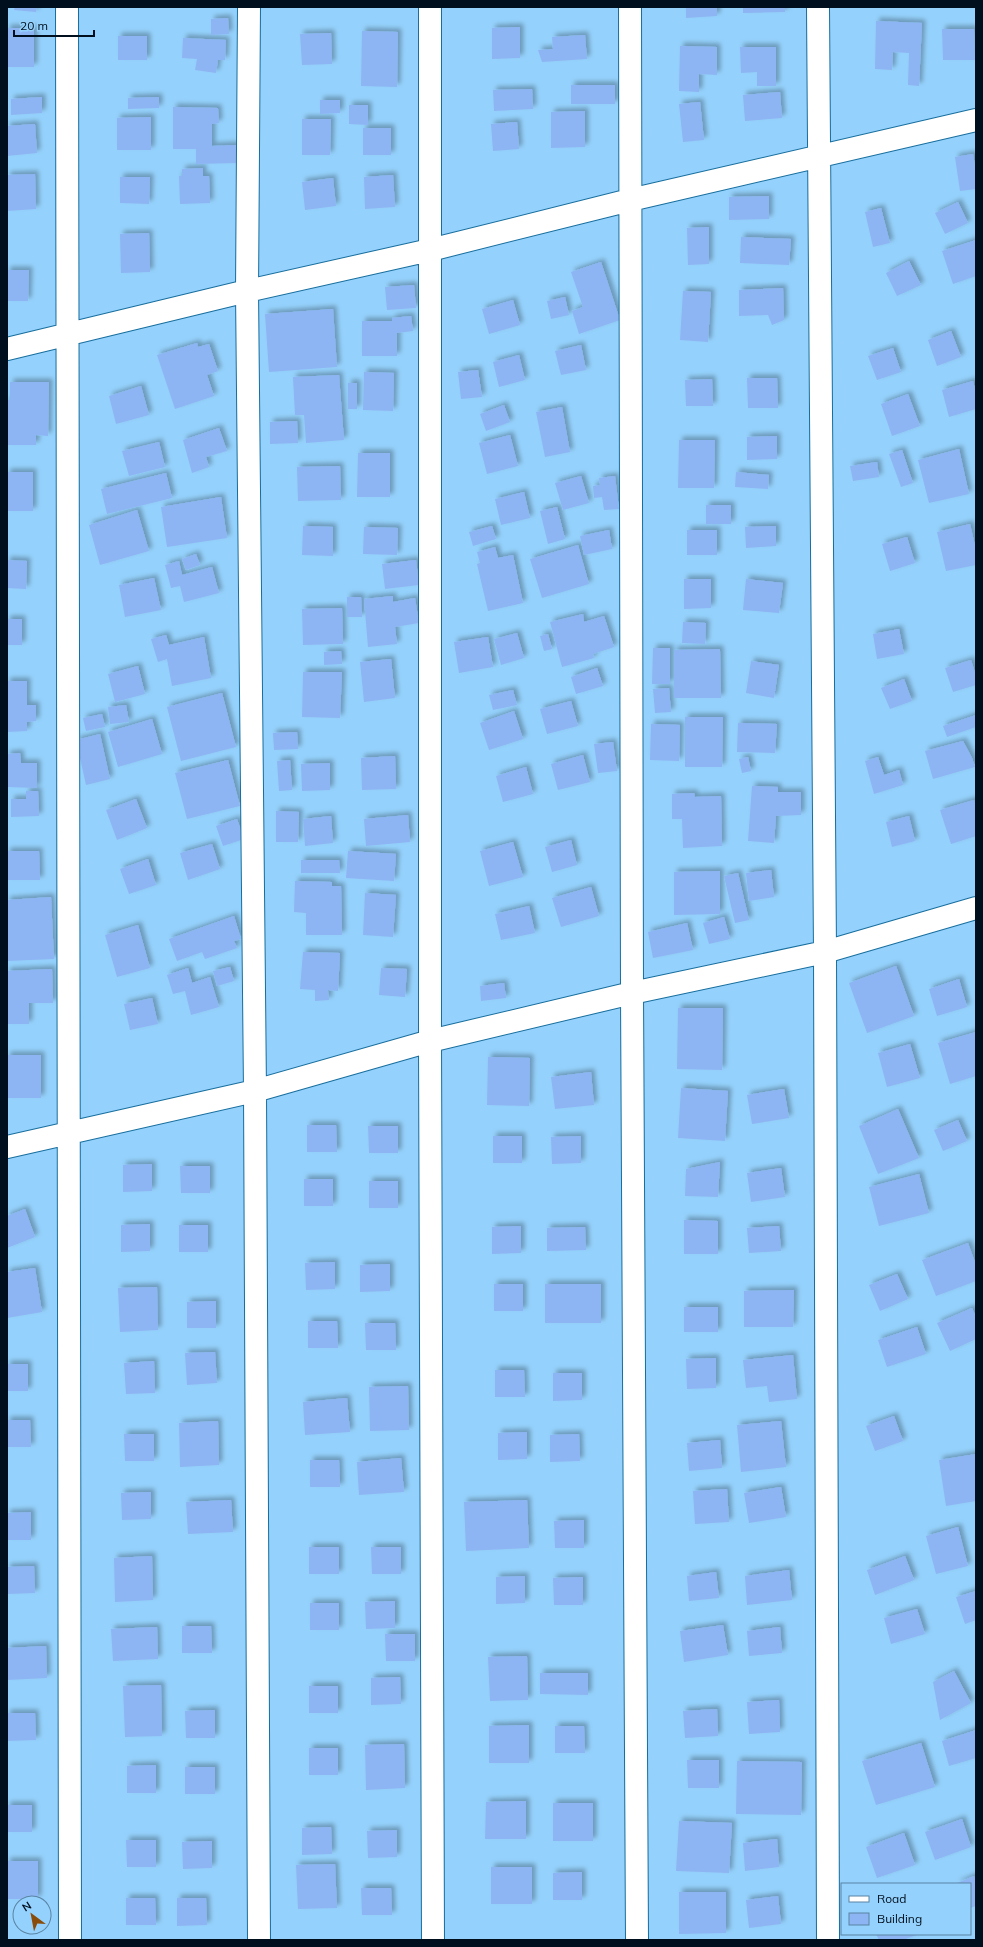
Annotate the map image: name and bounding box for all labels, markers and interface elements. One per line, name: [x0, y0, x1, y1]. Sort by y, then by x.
scale bar: [14, 12, 94, 38]
text: 20 m: [20, 18, 48, 33]
legend: [841, 1883, 971, 1935]
text: Road: [877, 1891, 906, 1906]
north arrow: [12, 1895, 52, 1935]
text: N: [19, 1898, 34, 1915]
text: Building: [877, 1911, 922, 1926]

